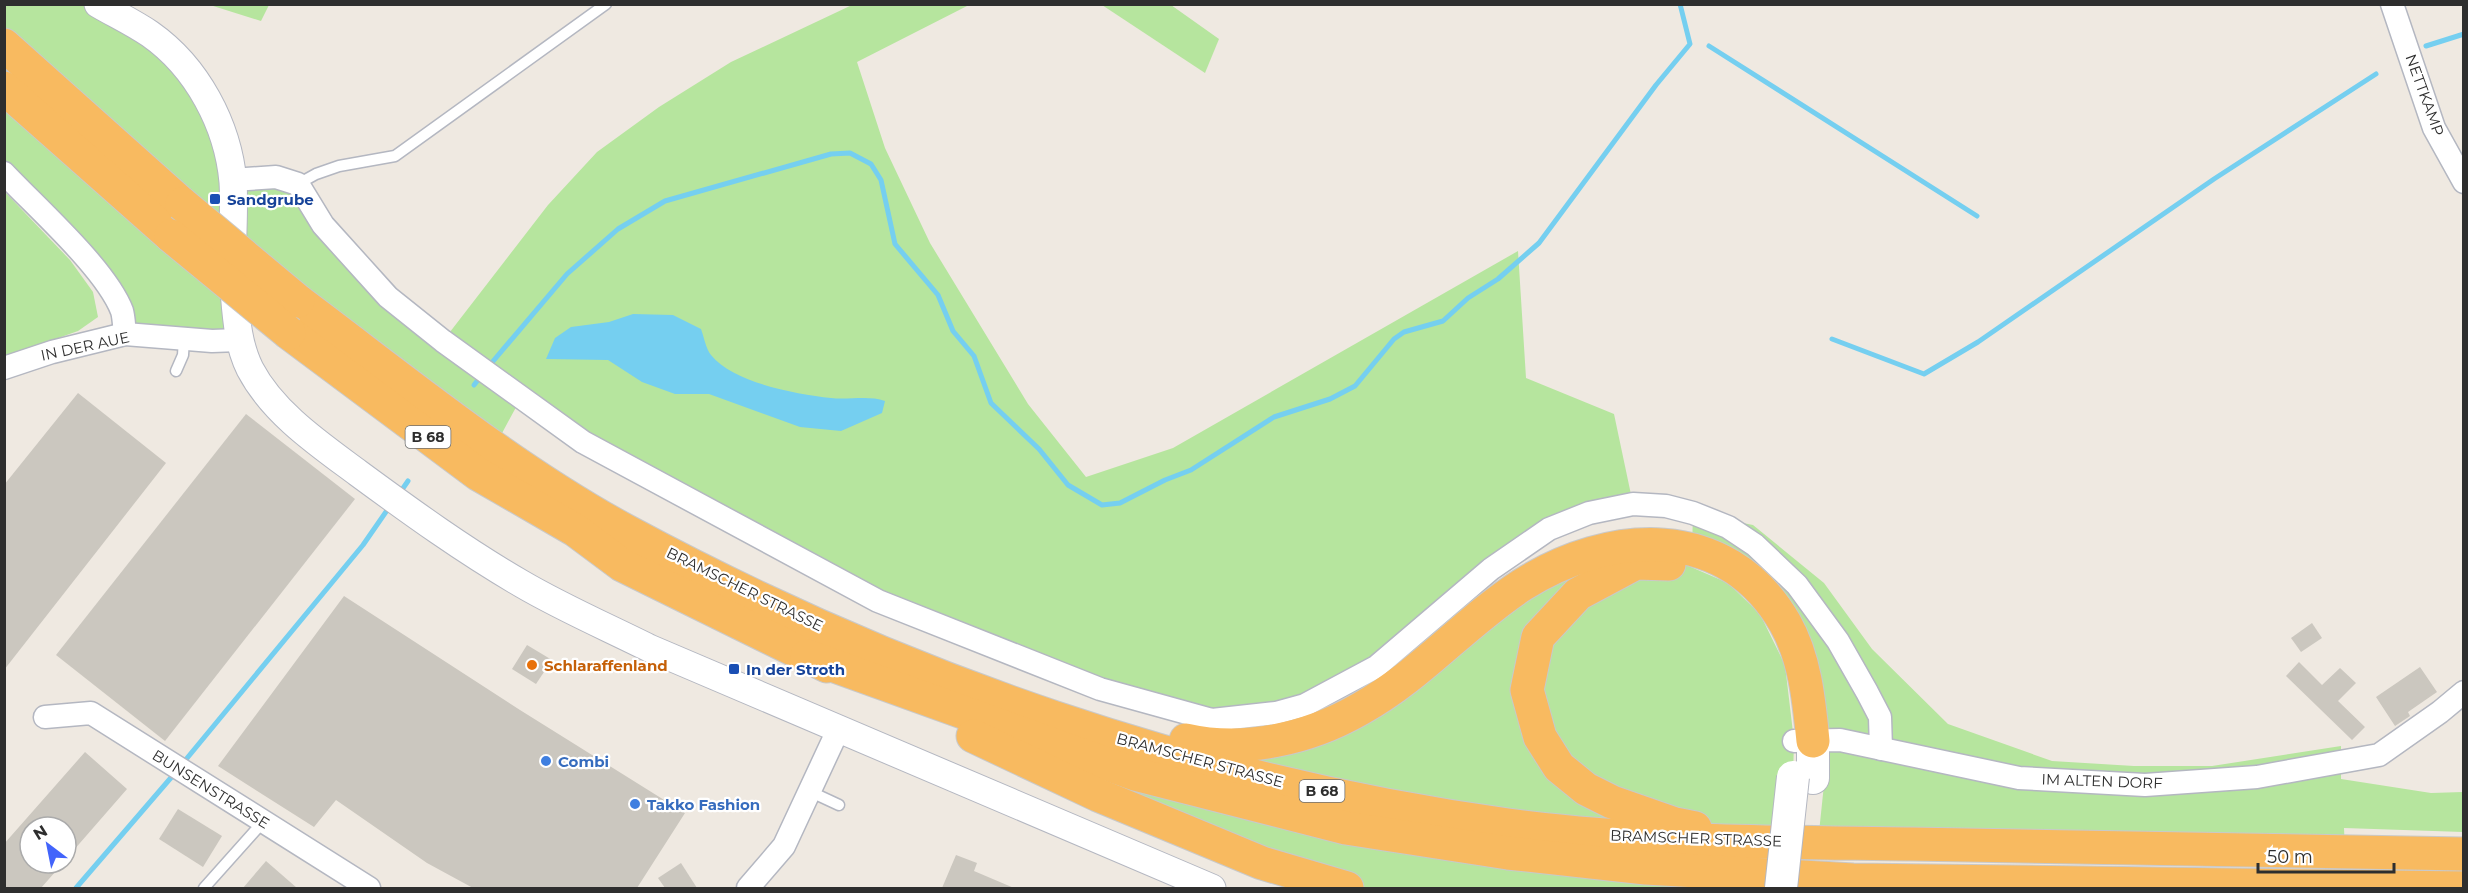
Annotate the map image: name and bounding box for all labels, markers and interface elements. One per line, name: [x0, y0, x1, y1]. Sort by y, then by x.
street label: NETTKAMP: [2401, 51, 2449, 139]
place label: Sandgrube: [227, 190, 314, 209]
marker: Sandgrube: [208, 192, 222, 206]
street label: IN DER AUE: [39, 327, 131, 365]
road number: B 68: [406, 426, 450, 448]
street label: BRAMSCHER STRASSE: [664, 543, 826, 635]
place label: Schlaraffenland: [544, 656, 668, 675]
marker: Schlaraffenland: [525, 658, 539, 672]
place label: In der Stroth: [746, 660, 845, 679]
marker: In der Stroth: [727, 662, 741, 676]
street label: BRAMSCHER STRASSE: [1115, 729, 1285, 791]
street label: BUNSENSTRASSE: [149, 745, 273, 833]
place label: Combi: [558, 752, 609, 771]
marker: Combi: [539, 754, 553, 768]
street label: IM ALTEN DORF: [2041, 769, 2163, 793]
road number: B 68: [1300, 780, 1344, 802]
place label: Takko Fashion: [647, 795, 760, 814]
marker: Takko Fashion: [628, 797, 642, 811]
north arrow: [18, 815, 78, 875]
text: N: [30, 821, 51, 844]
street label: BRAMSCHER STRASSE: [1610, 826, 1782, 850]
scale bar: [2258, 836, 2394, 874]
text: 50 m: [2267, 846, 2313, 868]

